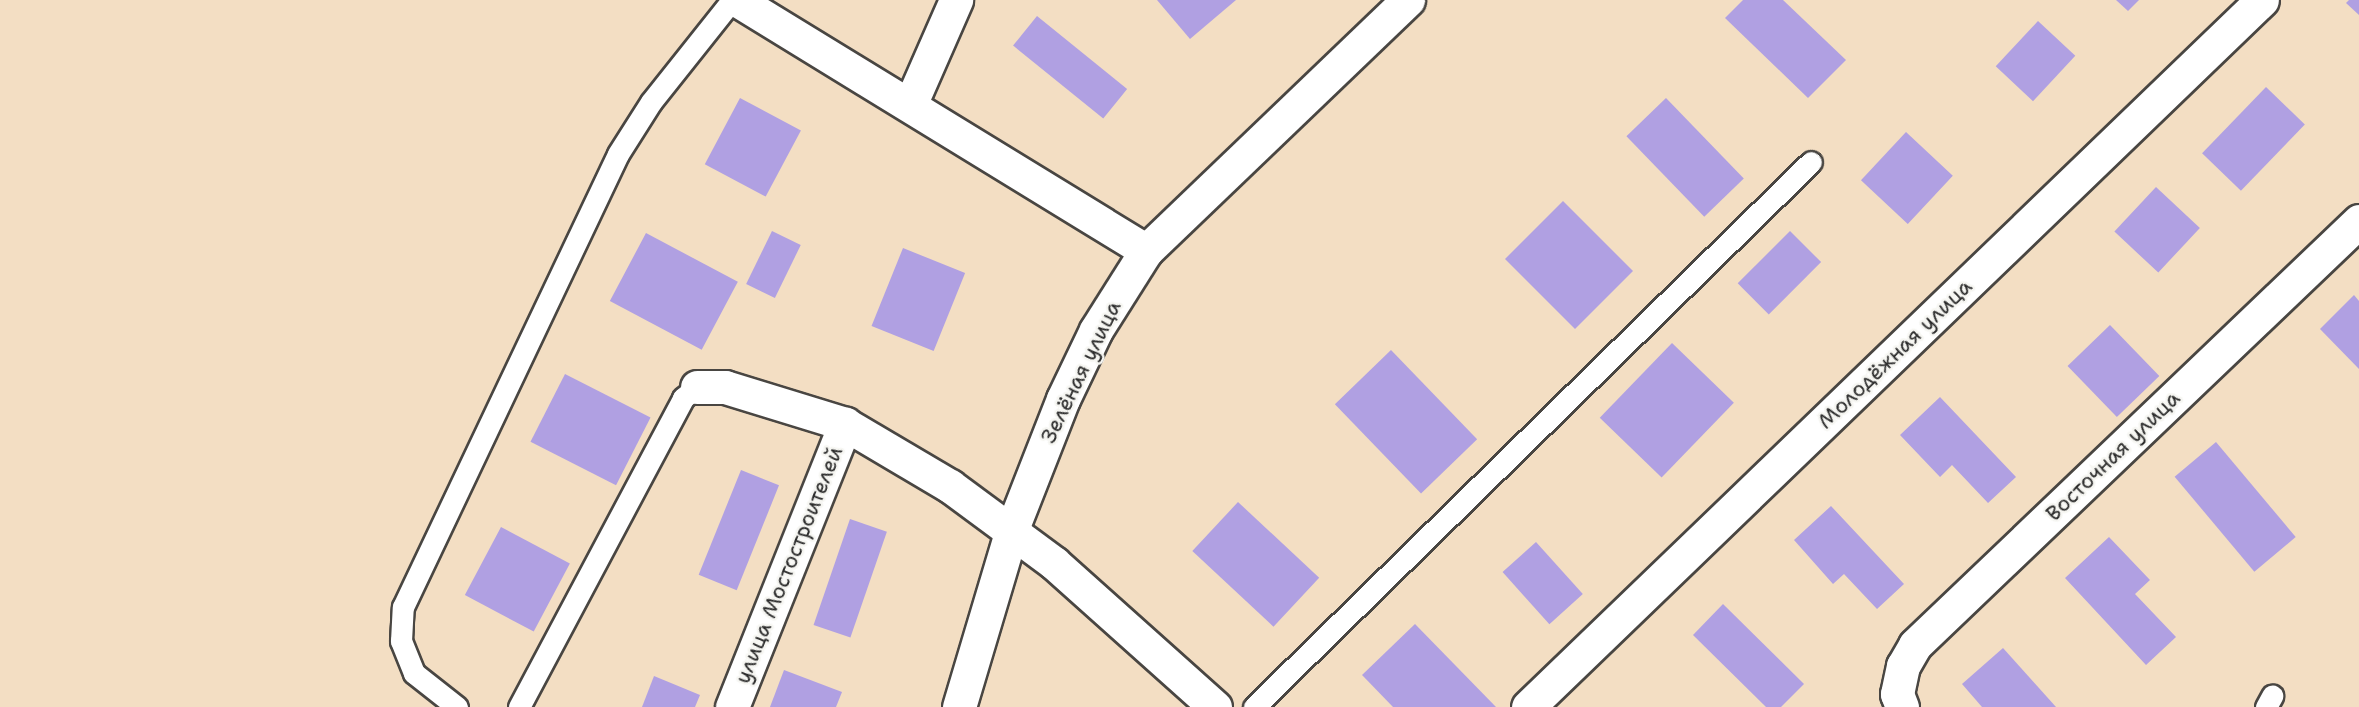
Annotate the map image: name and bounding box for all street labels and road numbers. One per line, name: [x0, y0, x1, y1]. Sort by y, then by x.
street label: Молодёжная улица: [1813, 274, 1977, 434]
street label: Зелёная улица: [1036, 297, 1126, 447]
street label: Восточная улица: [2041, 386, 2185, 526]
street label: улица Мостостроителей: [730, 443, 848, 687]

